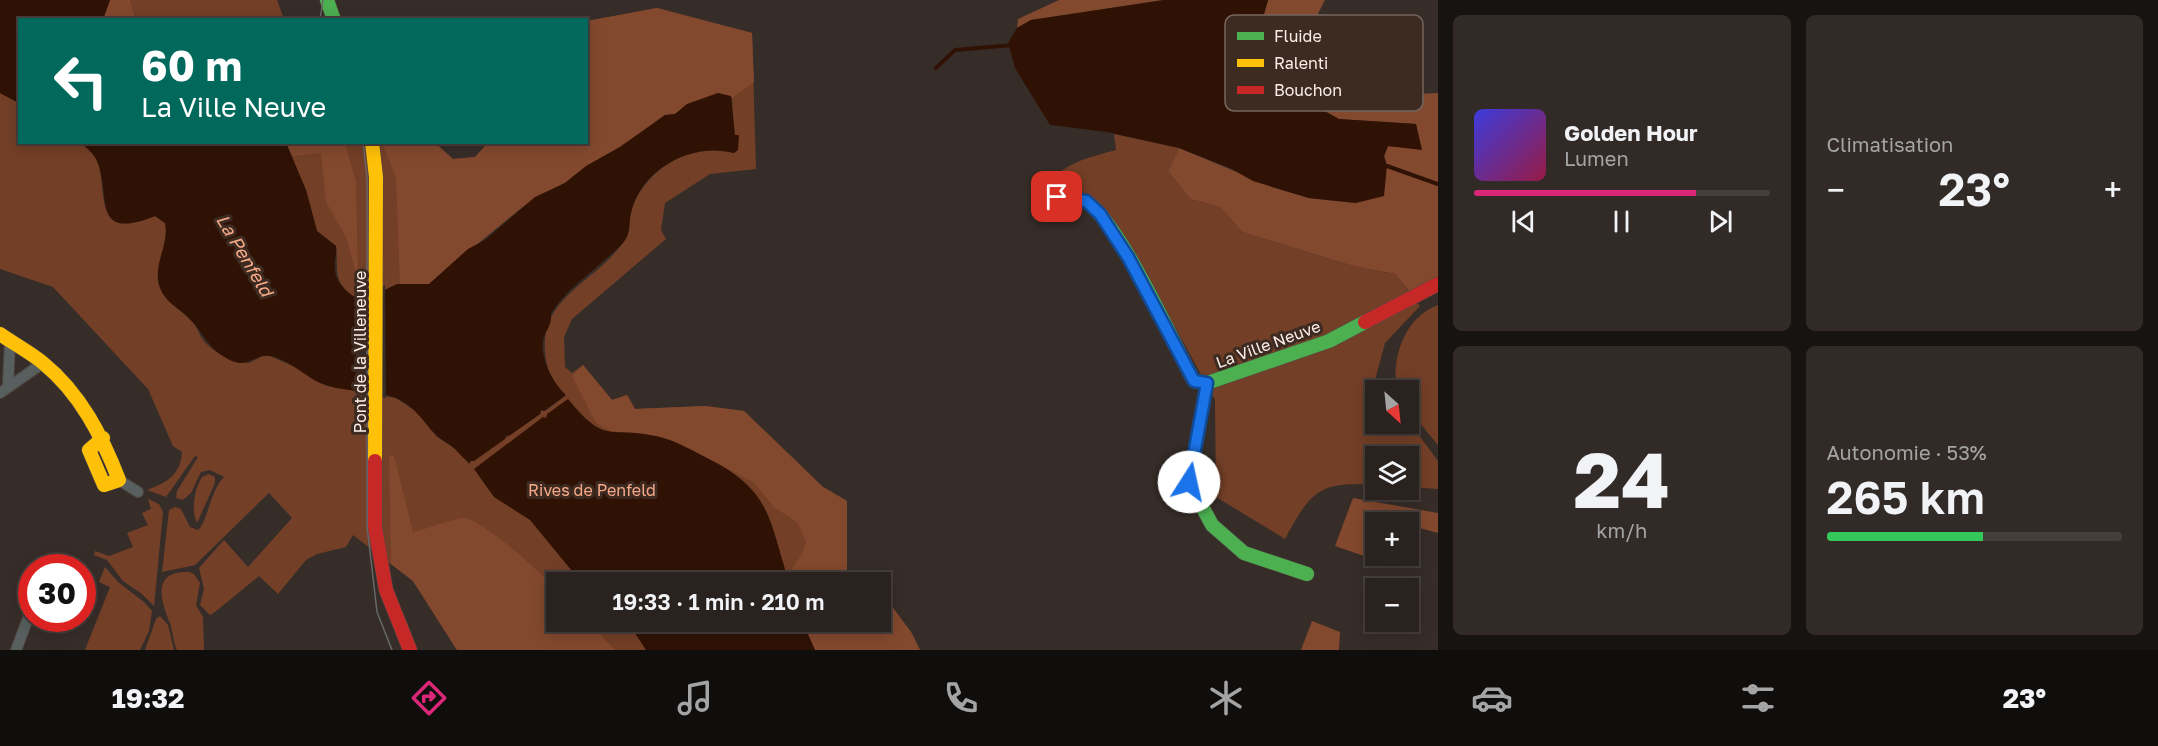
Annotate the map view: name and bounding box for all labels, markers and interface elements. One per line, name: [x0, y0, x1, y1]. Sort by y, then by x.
legend: [1225, 15, 1423, 111]
text: Fluide: [1274, 26, 1322, 46]
text: 60 m: [141, 40, 242, 90]
icon: left: [42, 42, 120, 120]
text: Ralenti: [1274, 53, 1328, 73]
text: Bouchon: [1274, 80, 1342, 100]
text: La Ville Neuve: [141, 91, 326, 123]
text: Golden Hour: [1564, 119, 1698, 146]
text: Climatisation: [1827, 132, 1953, 156]
text: Lumen: [1564, 146, 1629, 170]
text: 23°: [1938, 162, 2010, 216]
text: −: [1827, 170, 1845, 209]
text: +: [2104, 170, 2122, 209]
pin: [1031, 171, 1082, 222]
icon: arrive: [1040, 180, 1073, 213]
icon: previous: [1507, 205, 1540, 238]
icon: pause: [1605, 205, 1638, 238]
icon: next: [1704, 205, 1737, 238]
water label: La Penfeld: [212, 210, 279, 302]
street label: Pont de la Villeneuve: [350, 271, 370, 433]
street label: La Ville Neuve: [1213, 316, 1323, 372]
north arrow: [1365, 380, 1419, 434]
map controls: [1365, 380, 1419, 632]
text: 24: [1574, 432, 1670, 525]
text: Autonomie · 53%: [1827, 440, 1987, 464]
button: layers: [1365, 446, 1419, 500]
position arrow: [1157, 450, 1221, 514]
text: 265 km: [1827, 470, 1985, 524]
park label: Rives de Penfeld: [528, 480, 656, 500]
button: +: [1365, 512, 1419, 566]
text: km/h: [1596, 518, 1647, 542]
speed limit sign: 30: [18, 554, 96, 632]
button: −: [1365, 578, 1419, 632]
text: 19:33 · 1 min · 210 m: [612, 588, 825, 615]
icon: directions: [408, 677, 450, 719]
icon: music: [674, 677, 716, 719]
icon: phone: [940, 677, 982, 719]
icon: climate: [1205, 677, 1247, 719]
icon: car: [1471, 677, 1513, 719]
icon: filters: [1737, 677, 1779, 719]
text: 19:32: [112, 682, 185, 714]
text: 23°: [2003, 682, 2046, 714]

